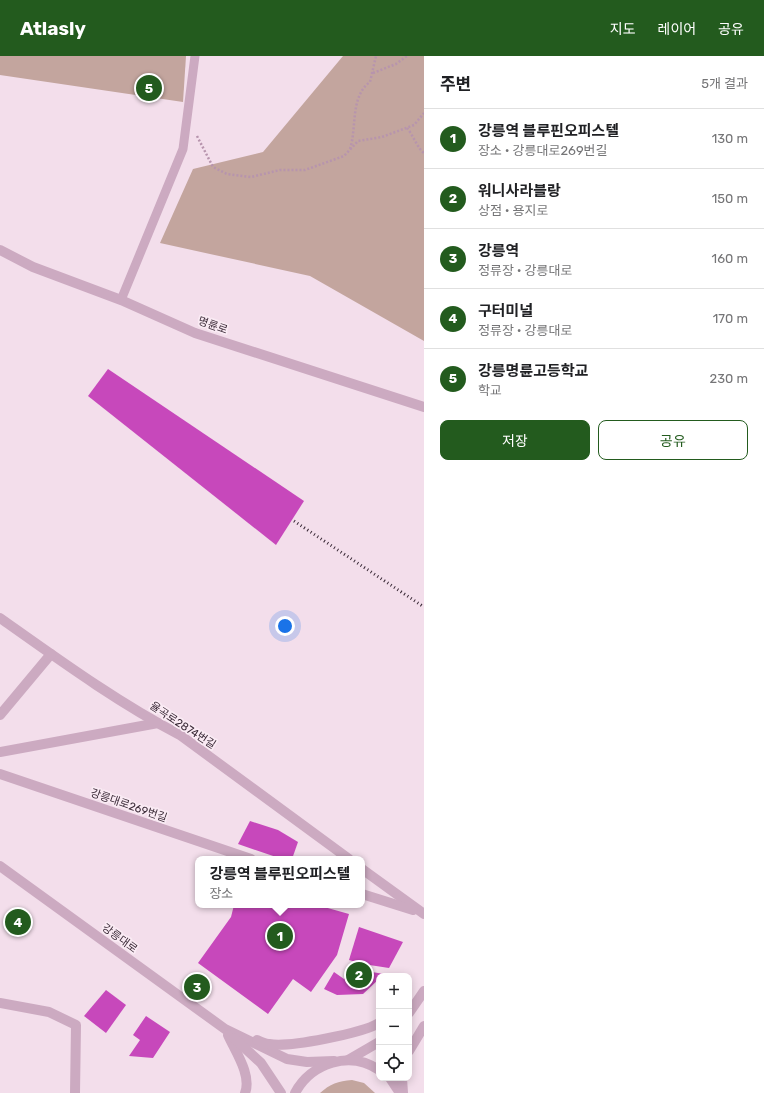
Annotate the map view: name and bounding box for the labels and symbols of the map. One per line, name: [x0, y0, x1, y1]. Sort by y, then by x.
pin: 5: [136, 73, 162, 103]
street label: 명륜로: [196, 314, 229, 337]
your location: [275, 616, 295, 636]
street label: 율곡로2874번길: [147, 699, 218, 752]
street label: 강릉대로269번길: [89, 786, 169, 825]
pin: 4: [5, 907, 31, 937]
street label: 강릉대로: [100, 921, 140, 956]
pin: 1: [267, 921, 293, 951]
pin: 2: [346, 960, 372, 990]
pin: 3: [184, 972, 210, 1002]

